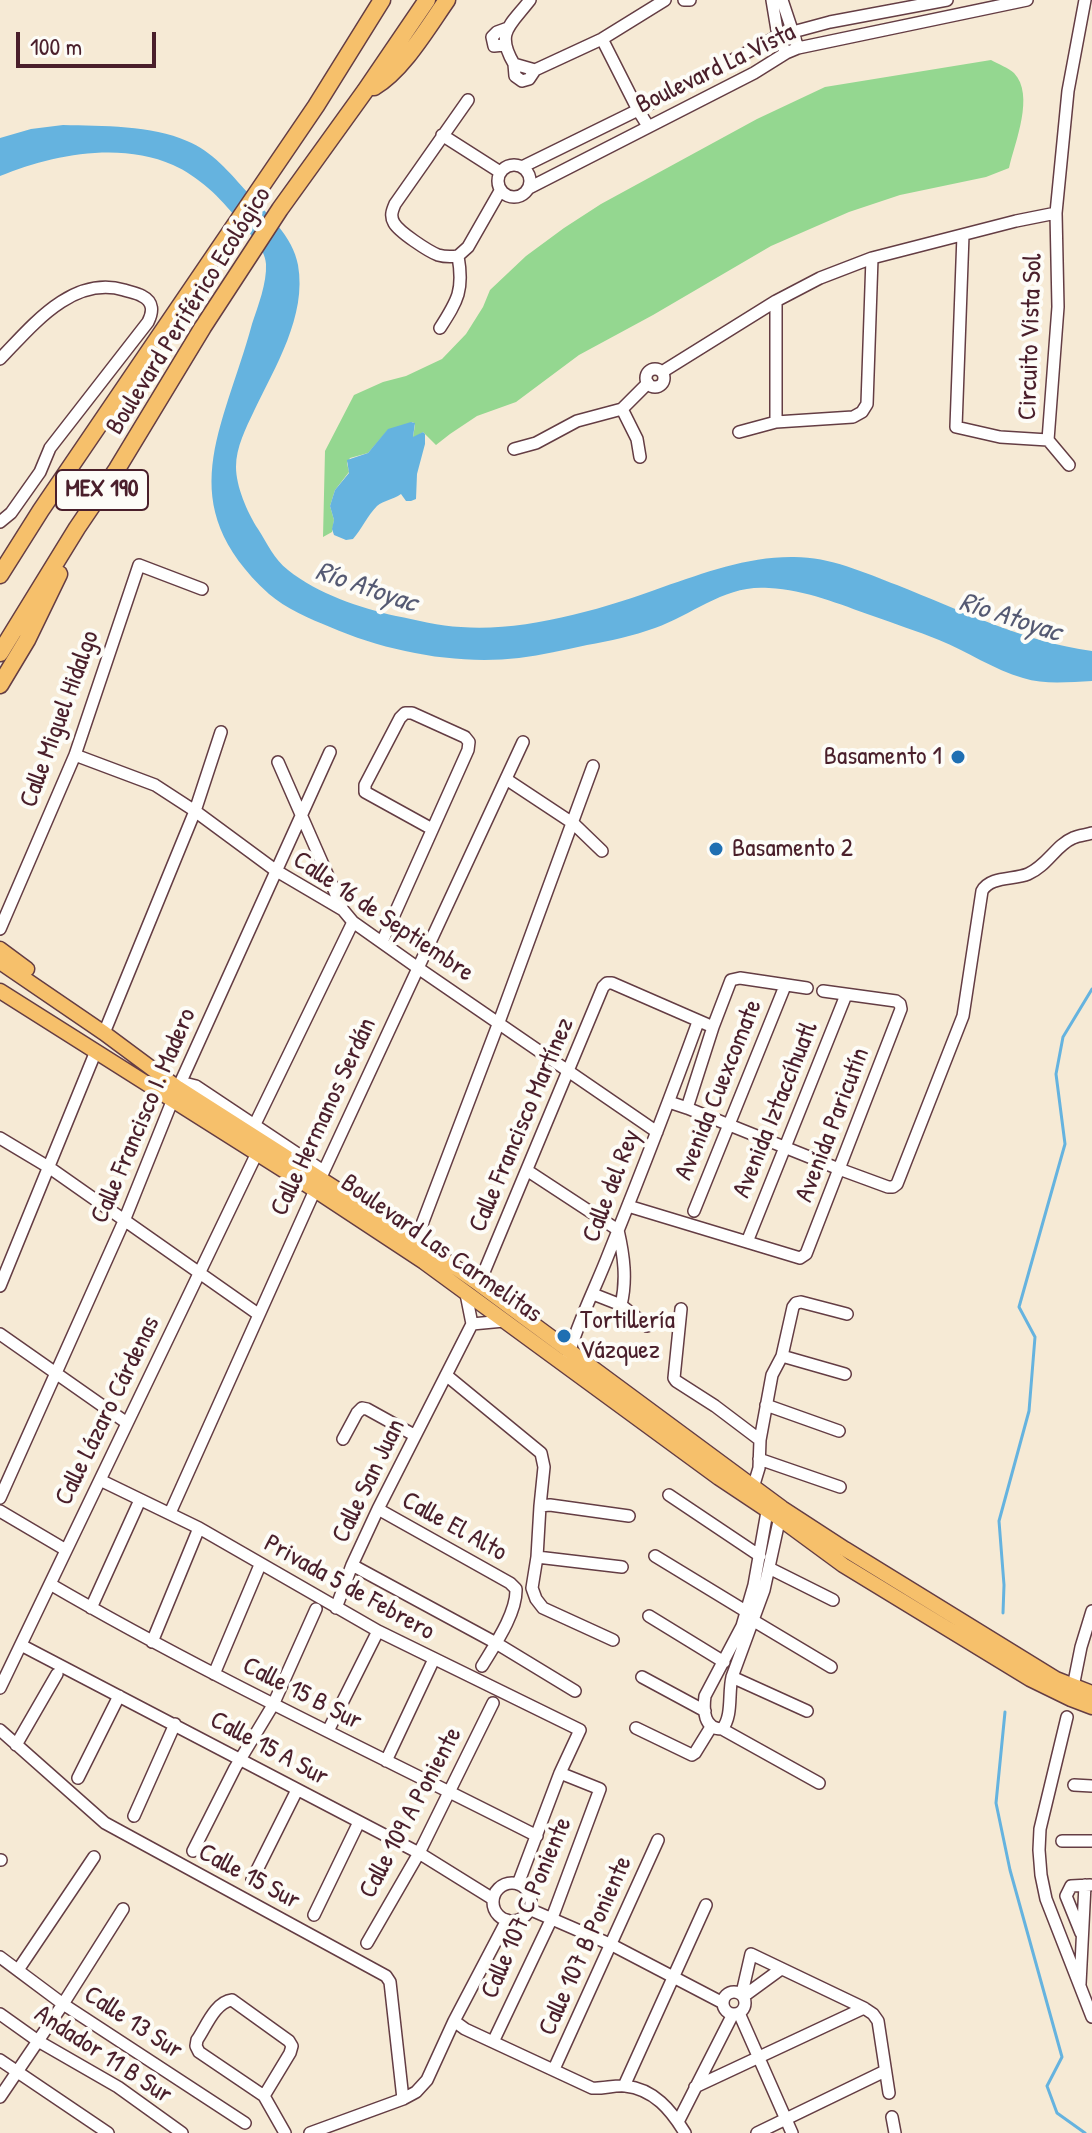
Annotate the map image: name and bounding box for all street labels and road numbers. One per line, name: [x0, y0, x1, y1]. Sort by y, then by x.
street label: Boulevard La Vista: [631, 17, 801, 121]
street label: Boulevard Periférico Ecológico: [100, 181, 278, 441]
street label: Circuito Vista Sol: [1013, 253, 1049, 421]
road number: MEX 190: [56, 470, 148, 510]
street label: Calle Miguel Hidalgo: [14, 626, 106, 812]
street label: Calle 16 de Septiembre: [287, 845, 479, 989]
street label: Avenida Cuexcomate: [669, 995, 769, 1185]
street label: Calle Francisco I. Madero: [85, 1004, 203, 1228]
street label: Calle Hermanos Serdán: [264, 1013, 384, 1221]
street label: Calle Francisco Martínez: [463, 1013, 581, 1237]
street label: Avenida Iztaccíhuatl: [726, 1017, 826, 1203]
street label: Avenida Paricutín: [789, 1043, 877, 1207]
street label: Calle del Rey: [576, 1125, 648, 1247]
street label: Boulevard Las Carmelitas: [334, 1168, 548, 1330]
street label: Calle Lázaro Cárdenas: [49, 1311, 167, 1511]
street label: Calle San Juan: [326, 1414, 412, 1548]
street label: Calle El Alto: [396, 1485, 512, 1569]
street label: Privada 5 de Febrero: [258, 1528, 440, 1648]
street label: Calle 15 B Sur: [237, 1651, 367, 1737]
street label: Calle 15 A Sur: [205, 1705, 333, 1793]
street label: Calle 109 A Poniente: [353, 1722, 469, 1904]
street label: Calle 107 C Poniente: [475, 1813, 579, 2003]
street label: Calle 15 Sur: [193, 1837, 305, 1917]
street label: Calle 107 B Poniente: [532, 1851, 640, 2041]
street label: Calle 13 Sur: [78, 1980, 188, 2066]
street label: Andador 11 B Sur: [28, 1999, 178, 2111]

